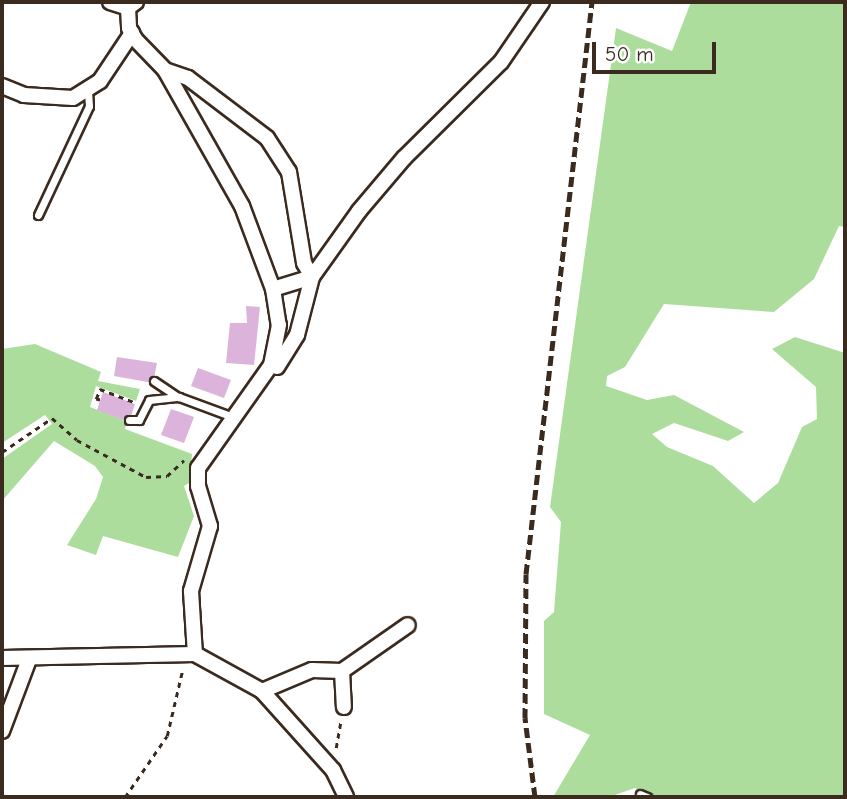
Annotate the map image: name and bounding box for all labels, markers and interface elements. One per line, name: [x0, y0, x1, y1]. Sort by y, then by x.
scale bar: [595, 28, 719, 72]
text: 50 m: [605, 42, 654, 66]

